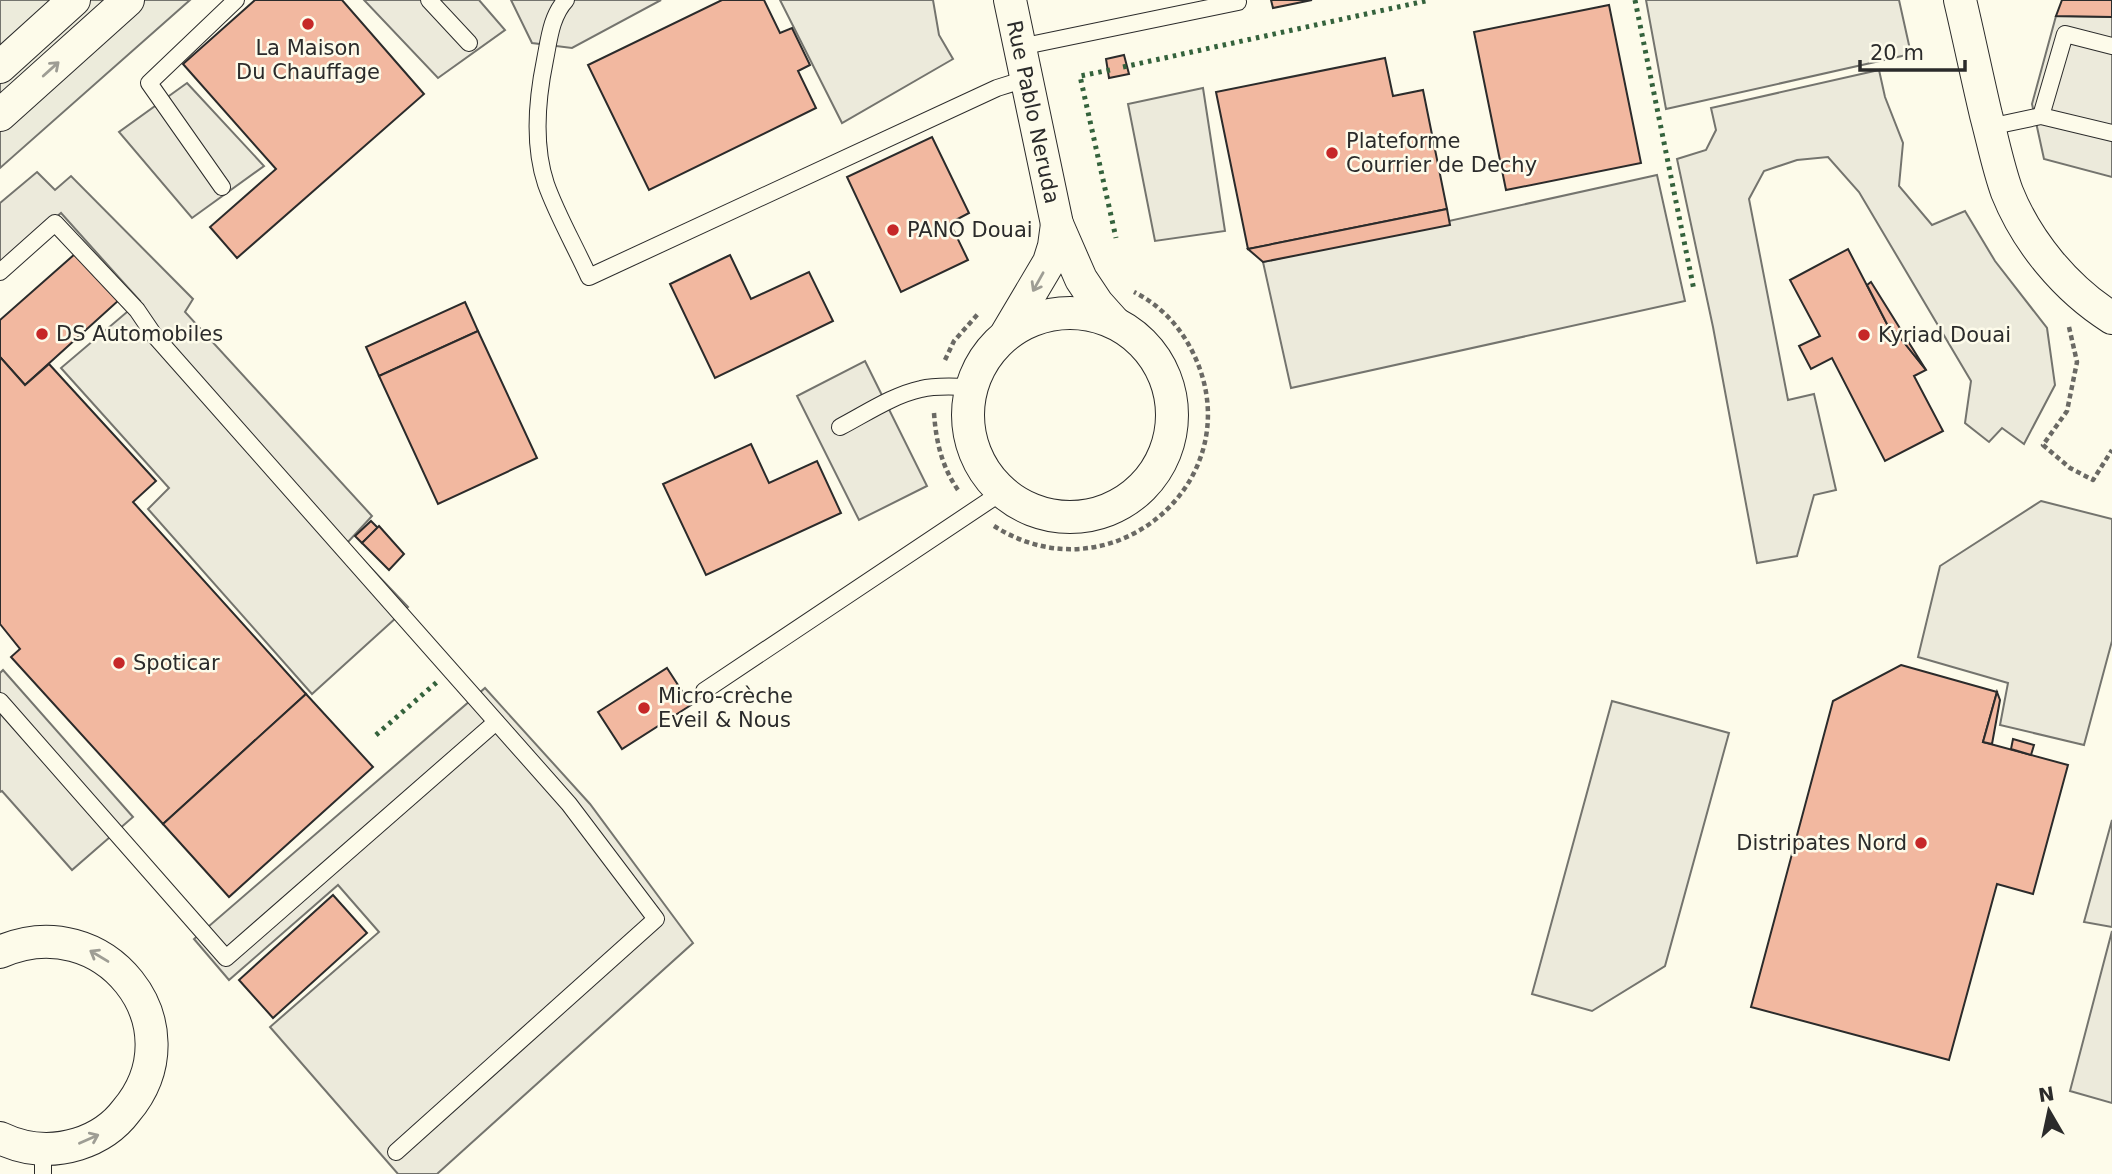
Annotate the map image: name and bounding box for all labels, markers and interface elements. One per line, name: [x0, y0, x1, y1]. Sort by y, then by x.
marker: La Maison Du Chauffage: [300, 16, 316, 32]
street label: Rue Pablo Neruda: [1002, 18, 1064, 206]
scale bar: [1860, 28, 1965, 72]
place label: La Maison Du Chauffage: [236, 36, 380, 84]
text: 20 m: [1870, 41, 1924, 65]
one-way arrow: [42, 61, 60, 77]
place label: Plateforme Courrier de Dechy: [1346, 129, 1537, 177]
marker: Plateforme Courrier de Dechy: [1324, 145, 1340, 161]
place label: PANO Douai: [907, 218, 1033, 242]
marker: PANO Douai: [885, 222, 901, 238]
one-way arrow: [1031, 271, 1044, 292]
place label: DS Automobiles: [56, 322, 223, 346]
place label: Kyriad Douai: [1878, 323, 2011, 347]
marker: DS Automobiles: [34, 326, 50, 342]
marker: Kyriad Douai: [1856, 327, 1872, 343]
place label: Spoticar: [133, 651, 220, 675]
marker: Spoticar: [111, 655, 127, 671]
place label: Micro-crèche Eveil & Nous: [658, 684, 793, 732]
marker: Micro-crèche Eveil & Nous: [636, 700, 652, 716]
place label: Distripates Nord: [1736, 831, 1907, 855]
marker: Distripates Nord: [1913, 835, 1929, 851]
one-way arrow: [89, 948, 109, 962]
north arrow: [2014, 1076, 2084, 1146]
text: N: [2037, 1082, 2056, 1106]
one-way arrow: [78, 1132, 100, 1145]

